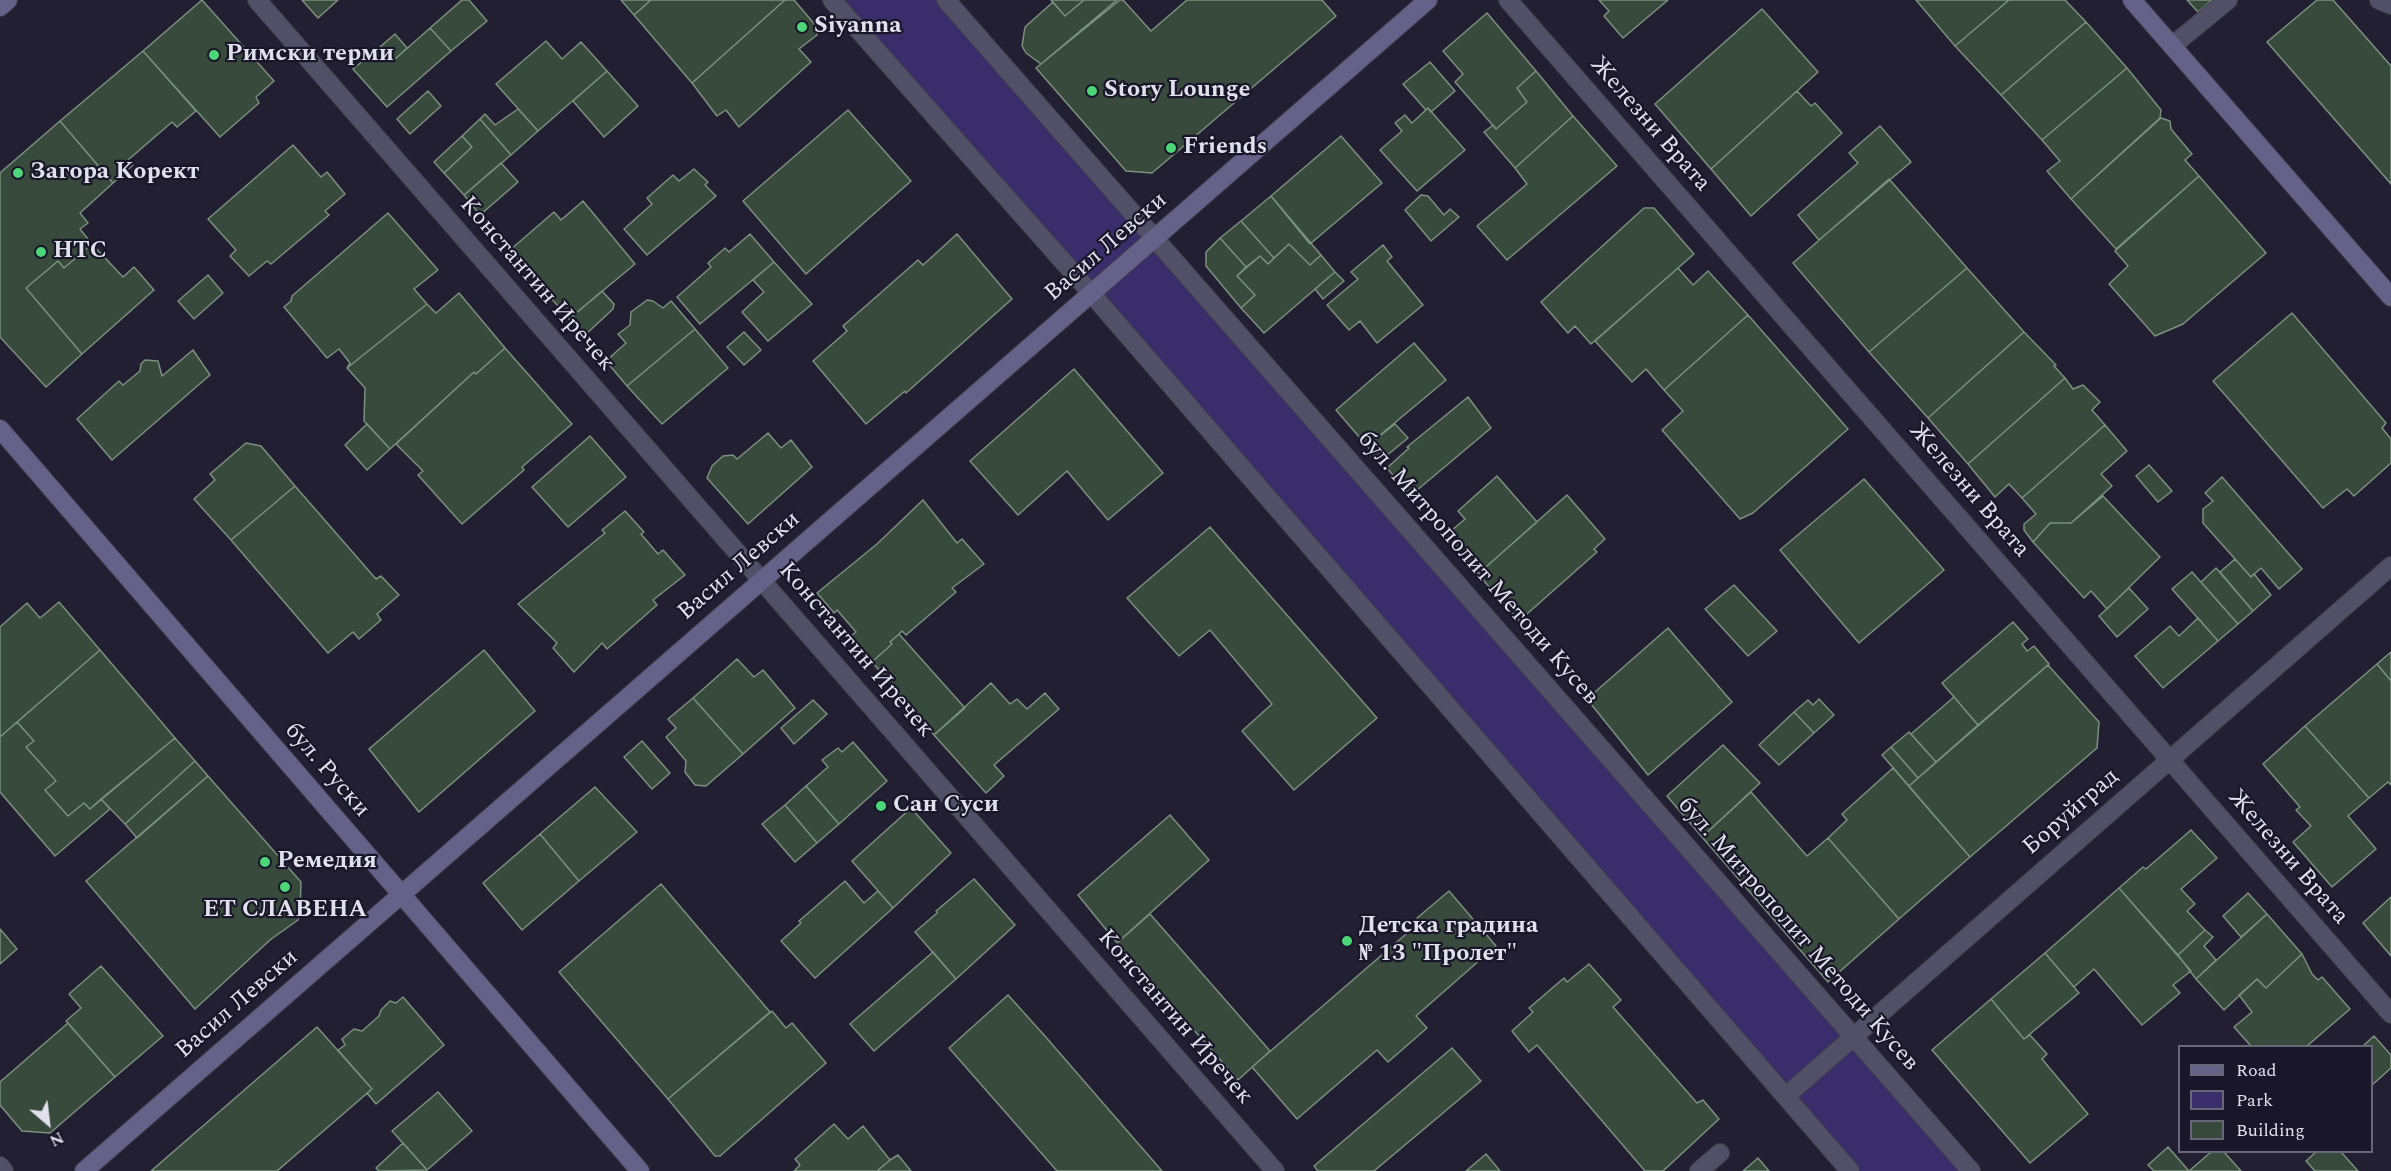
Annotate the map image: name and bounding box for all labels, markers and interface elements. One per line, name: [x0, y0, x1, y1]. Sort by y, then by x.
place label: Siyanna: [814, 13, 902, 41]
marker: Siyanna: [795, 20, 809, 34]
place label: Римски терми: [226, 41, 394, 69]
marker: Римски терми: [207, 48, 221, 62]
street label: Железни Врата: [1582, 51, 1716, 199]
place label: Story Lounge: [1104, 77, 1250, 105]
marker: Story Lounge: [1085, 84, 1099, 98]
place label: Friends: [1183, 134, 1267, 162]
marker: Friends: [1164, 141, 1178, 155]
place label: Загора Корект: [30, 159, 199, 187]
marker: Загора Корект: [11, 166, 25, 180]
street label: Васил Левски: [1040, 187, 1174, 309]
street label: Константин Иречек: [452, 192, 620, 378]
place label: НТС: [53, 238, 107, 266]
marker: НТС: [34, 245, 48, 259]
street label: Железни Врата: [1901, 417, 2035, 565]
street label: бул. Митрополит Методи Кусев: [1350, 426, 1604, 712]
street label: Васил Левски: [673, 506, 807, 628]
street label: Константин Иречек: [771, 558, 939, 744]
street label: бул. Руски: [277, 718, 375, 824]
street label: Боруйград: [2018, 763, 2126, 863]
street label: Железни Врата: [2220, 784, 2354, 932]
place label: Сан Суси: [893, 792, 999, 820]
street label: бул. Митрополит Методи Кусев: [1670, 792, 1924, 1078]
marker: Сан Суси: [874, 799, 888, 813]
place label: Ремедия: [277, 848, 377, 876]
marker: Ремедия: [258, 855, 272, 869]
marker: ЕТ СЛАВЕНА: [278, 880, 292, 894]
place label: ЕТ СЛАВЕНА: [203, 897, 367, 925]
place label: Детска градина № 13 "Пролет": [1359, 913, 1538, 969]
street label: Константин Иречек: [1090, 925, 1258, 1111]
marker: Детска градина № 13 "Пролет": [1340, 934, 1354, 948]
street label: Васил Левски: [171, 944, 305, 1066]
legend: [2178, 1045, 2373, 1153]
text: Road: [2236, 1057, 2277, 1084]
text: Park: [2236, 1087, 2273, 1114]
north arrow: [18, 1093, 78, 1153]
text: Building: [2236, 1117, 2305, 1144]
text: N: [45, 1125, 68, 1153]

